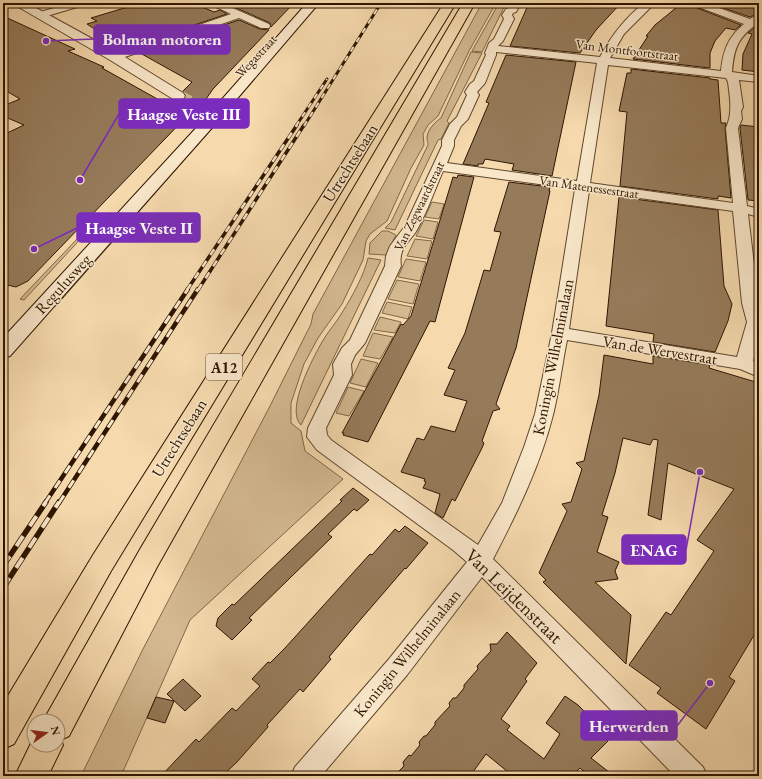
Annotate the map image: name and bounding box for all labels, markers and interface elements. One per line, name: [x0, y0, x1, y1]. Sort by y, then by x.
callout: Bolman motoren: [94, 25, 230, 54]
text: Bolman motoren: [102, 28, 222, 50]
street label: Wegastraat: [232, 31, 280, 81]
street label: Van Montfoortstraat: [575, 35, 679, 65]
callout: Haagse Veste III: [119, 99, 249, 128]
text: Haagse Veste III: [127, 103, 241, 125]
street label: Utrechtsebaan: [318, 119, 383, 206]
street label: Van Zegwaardstraat: [390, 158, 448, 254]
street label: Van Matenessestraat: [538, 172, 640, 202]
callout: Haagse Veste II: [77, 213, 200, 242]
text: Haagse Veste II: [85, 217, 193, 239]
street label: Regulusweg: [30, 249, 96, 319]
street label: Koningin Wilhelminalaan: [528, 277, 579, 437]
street label: Van de Wervestraat: [601, 331, 719, 369]
road number: A12: [206, 354, 242, 380]
street label: Utrechtsebaan: [147, 394, 212, 481]
callout: ENAG: [622, 535, 686, 564]
text: ENAG: [630, 539, 678, 561]
street label: Van Leijdenstraat: [460, 543, 568, 649]
street label: Koningin Wilhelminalaan: [349, 584, 465, 721]
callout: Herwerden: [581, 711, 677, 740]
north arrow: [26, 713, 66, 753]
text: Herwerden: [589, 715, 669, 737]
text: N: [48, 725, 64, 737]

